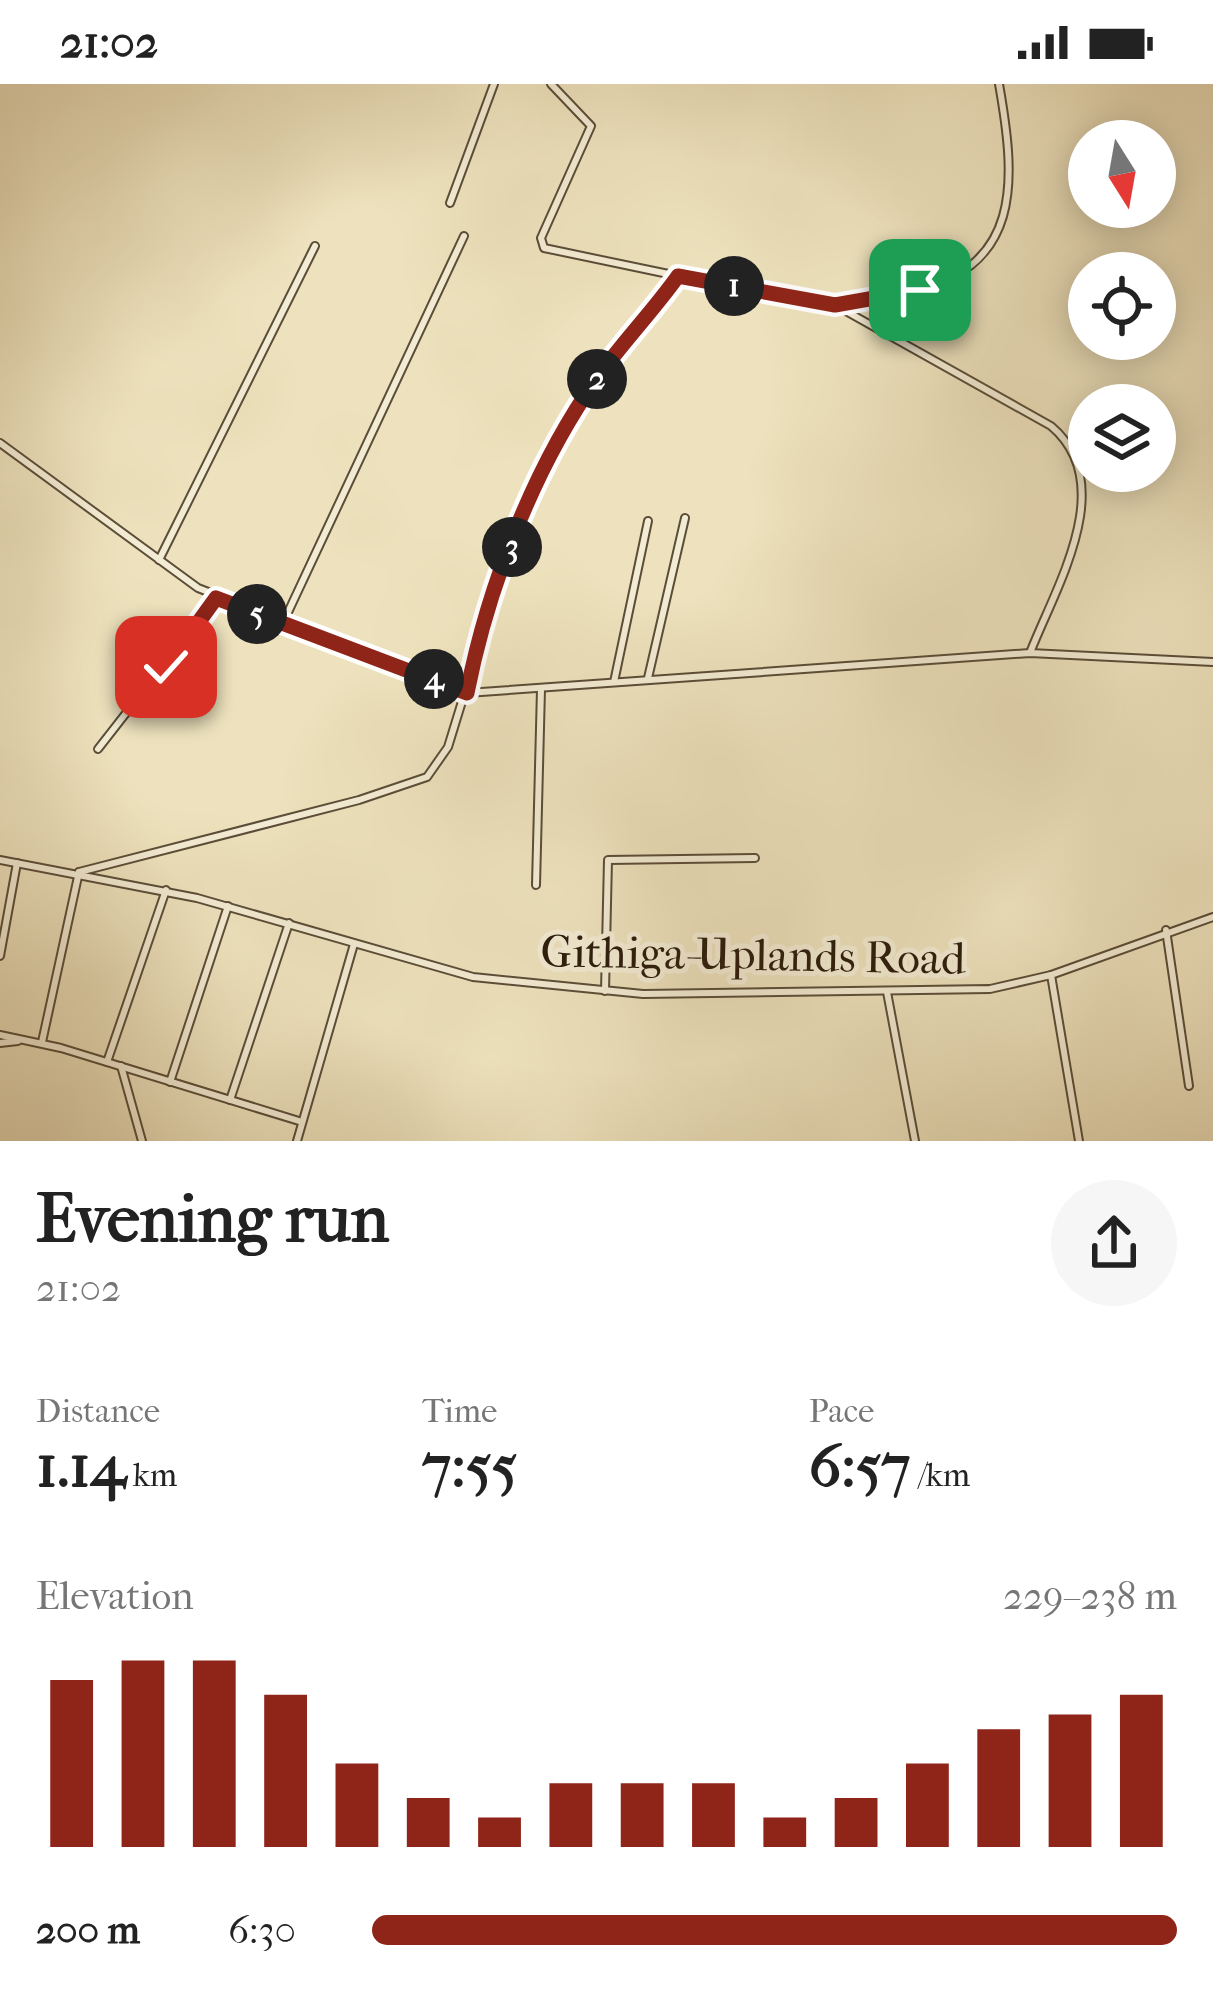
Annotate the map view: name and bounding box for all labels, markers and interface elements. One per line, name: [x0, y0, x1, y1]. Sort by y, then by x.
text: 21:02: [60, 16, 158, 69]
north arrow: [1068, 120, 1176, 228]
map controls: [1068, 120, 1176, 492]
pin: [869, 239, 971, 341]
button: locate: [1068, 252, 1176, 360]
pin: 1: [704, 256, 764, 316]
icon: arrive: [887, 257, 953, 323]
text: 1: [728, 266, 740, 305]
pin: 2: [567, 349, 627, 409]
text: 2: [589, 359, 605, 398]
button: layers: [1068, 384, 1176, 492]
pin: 3: [482, 517, 542, 577]
text: 3: [505, 527, 519, 566]
pin: 5: [227, 584, 287, 644]
text: 5: [250, 594, 264, 633]
pin: [115, 616, 217, 718]
icon: check: [133, 634, 199, 700]
pin: 4: [404, 649, 464, 709]
text: 4: [424, 659, 444, 698]
street label: Githiga-Uplands Road: [540, 925, 966, 986]
button: share: [1051, 1180, 1177, 1306]
text: Evening run: [36, 1181, 389, 1258]
text: 21:02: [36, 1265, 121, 1311]
text: Distance: [36, 1392, 160, 1431]
text: Time: [422, 1392, 497, 1431]
text: Pace: [809, 1392, 874, 1431]
text: 1.14: [36, 1431, 126, 1502]
text: 7:55: [422, 1431, 517, 1502]
text: 6:57: [809, 1431, 911, 1502]
text: km: [126, 1456, 177, 1495]
text: /km: [911, 1456, 970, 1495]
text: Elevation: [36, 1573, 194, 1619]
text: 229–238 m: [1003, 1573, 1177, 1619]
text: 200 m: [36, 1907, 140, 1953]
text: 6:30: [228, 1907, 296, 1953]

